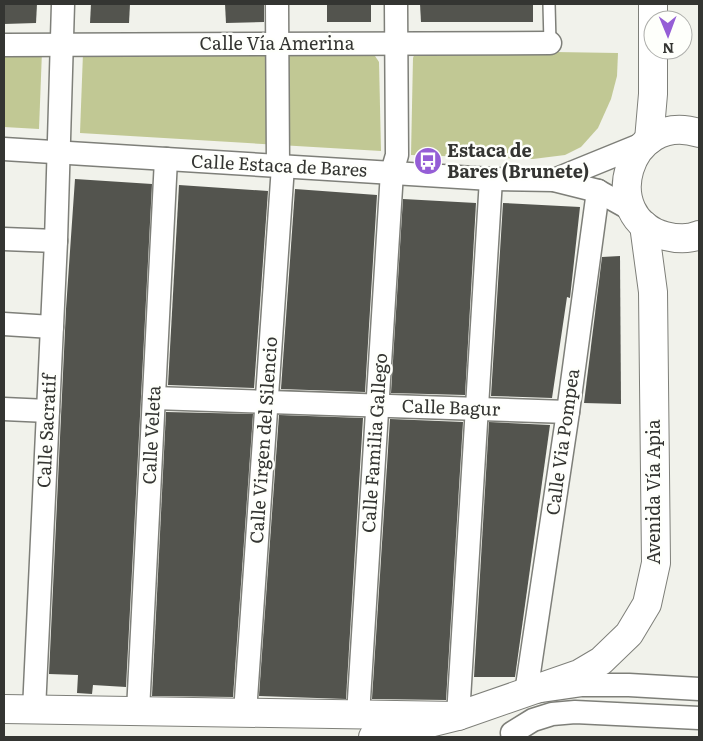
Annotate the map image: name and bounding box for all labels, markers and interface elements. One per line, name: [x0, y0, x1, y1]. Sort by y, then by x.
north arrow: [643, 10, 693, 60]
street label: Calle Vía Amerina: [200, 29, 355, 56]
text: N: [662, 39, 674, 59]
place label: Estaca de Bares (Brunete): [447, 136, 589, 184]
street label: Calle Estaca de Bares: [190, 146, 368, 183]
bus stop icon: Estaca de Bares (Brunete): [413, 146, 443, 176]
street label: Calle Virgen del Silencio: [242, 335, 283, 544]
street label: Calle Familia Gallego: [354, 352, 393, 534]
street label: Calle Via Pompea: [538, 366, 585, 517]
street label: Calle Sacratif: [29, 371, 62, 489]
street label: Calle Veleta: [134, 384, 167, 485]
street label: Calle Bagur: [401, 391, 501, 422]
street label: Avenida Vía Apia: [639, 419, 666, 565]

